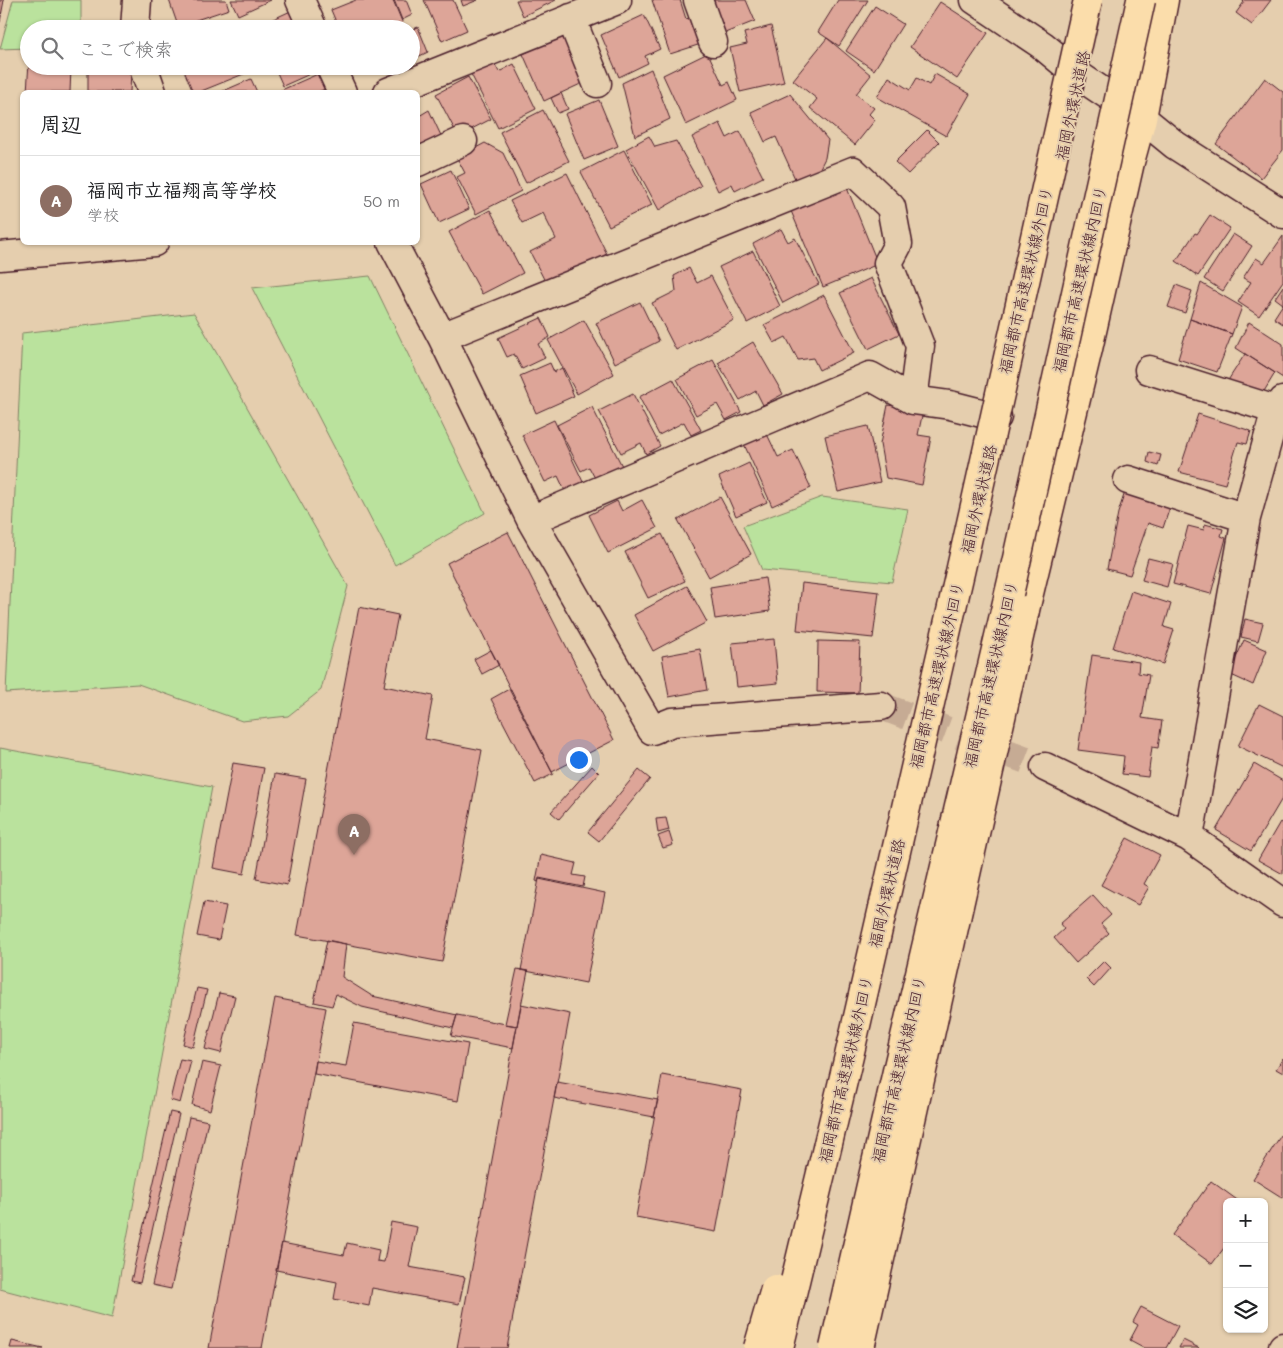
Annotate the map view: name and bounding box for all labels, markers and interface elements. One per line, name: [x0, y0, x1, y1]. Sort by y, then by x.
search box: [20, 20, 420, 75]
icon: search: [38, 34, 66, 62]
text: ここで検索: [78, 36, 173, 61]
street label: 福岡外環状道路: [1050, 48, 1094, 162]
text: 周辺: [40, 110, 82, 137]
text: 福岡市立福翔高等学校: [87, 177, 277, 202]
street label: 福岡都市高速環状線内回り: [1047, 183, 1111, 375]
street label: 福岡都市高速環状線外回り: [993, 184, 1057, 376]
text: A: [50, 190, 62, 211]
text: 50 m: [363, 190, 400, 211]
text: 学校: [87, 204, 119, 225]
street label: 福岡外環状道路: [955, 442, 1001, 556]
street label: 福岡都市高速環状線内回り: [958, 578, 1022, 770]
street label: 福岡都市高速環状線外回り: [904, 579, 968, 771]
your location: [566, 747, 592, 773]
pin: A: [338, 814, 370, 855]
street label: 福岡外環状道路: [863, 836, 909, 950]
street label: 福岡都市高速環状線外回り: [813, 973, 877, 1165]
street label: 福岡都市高速環状線内回り: [866, 973, 930, 1165]
map controls: [1223, 1198, 1268, 1333]
button: +: [1223, 1198, 1268, 1243]
button: −: [1223, 1243, 1268, 1288]
button: layers: [1223, 1288, 1268, 1333]

